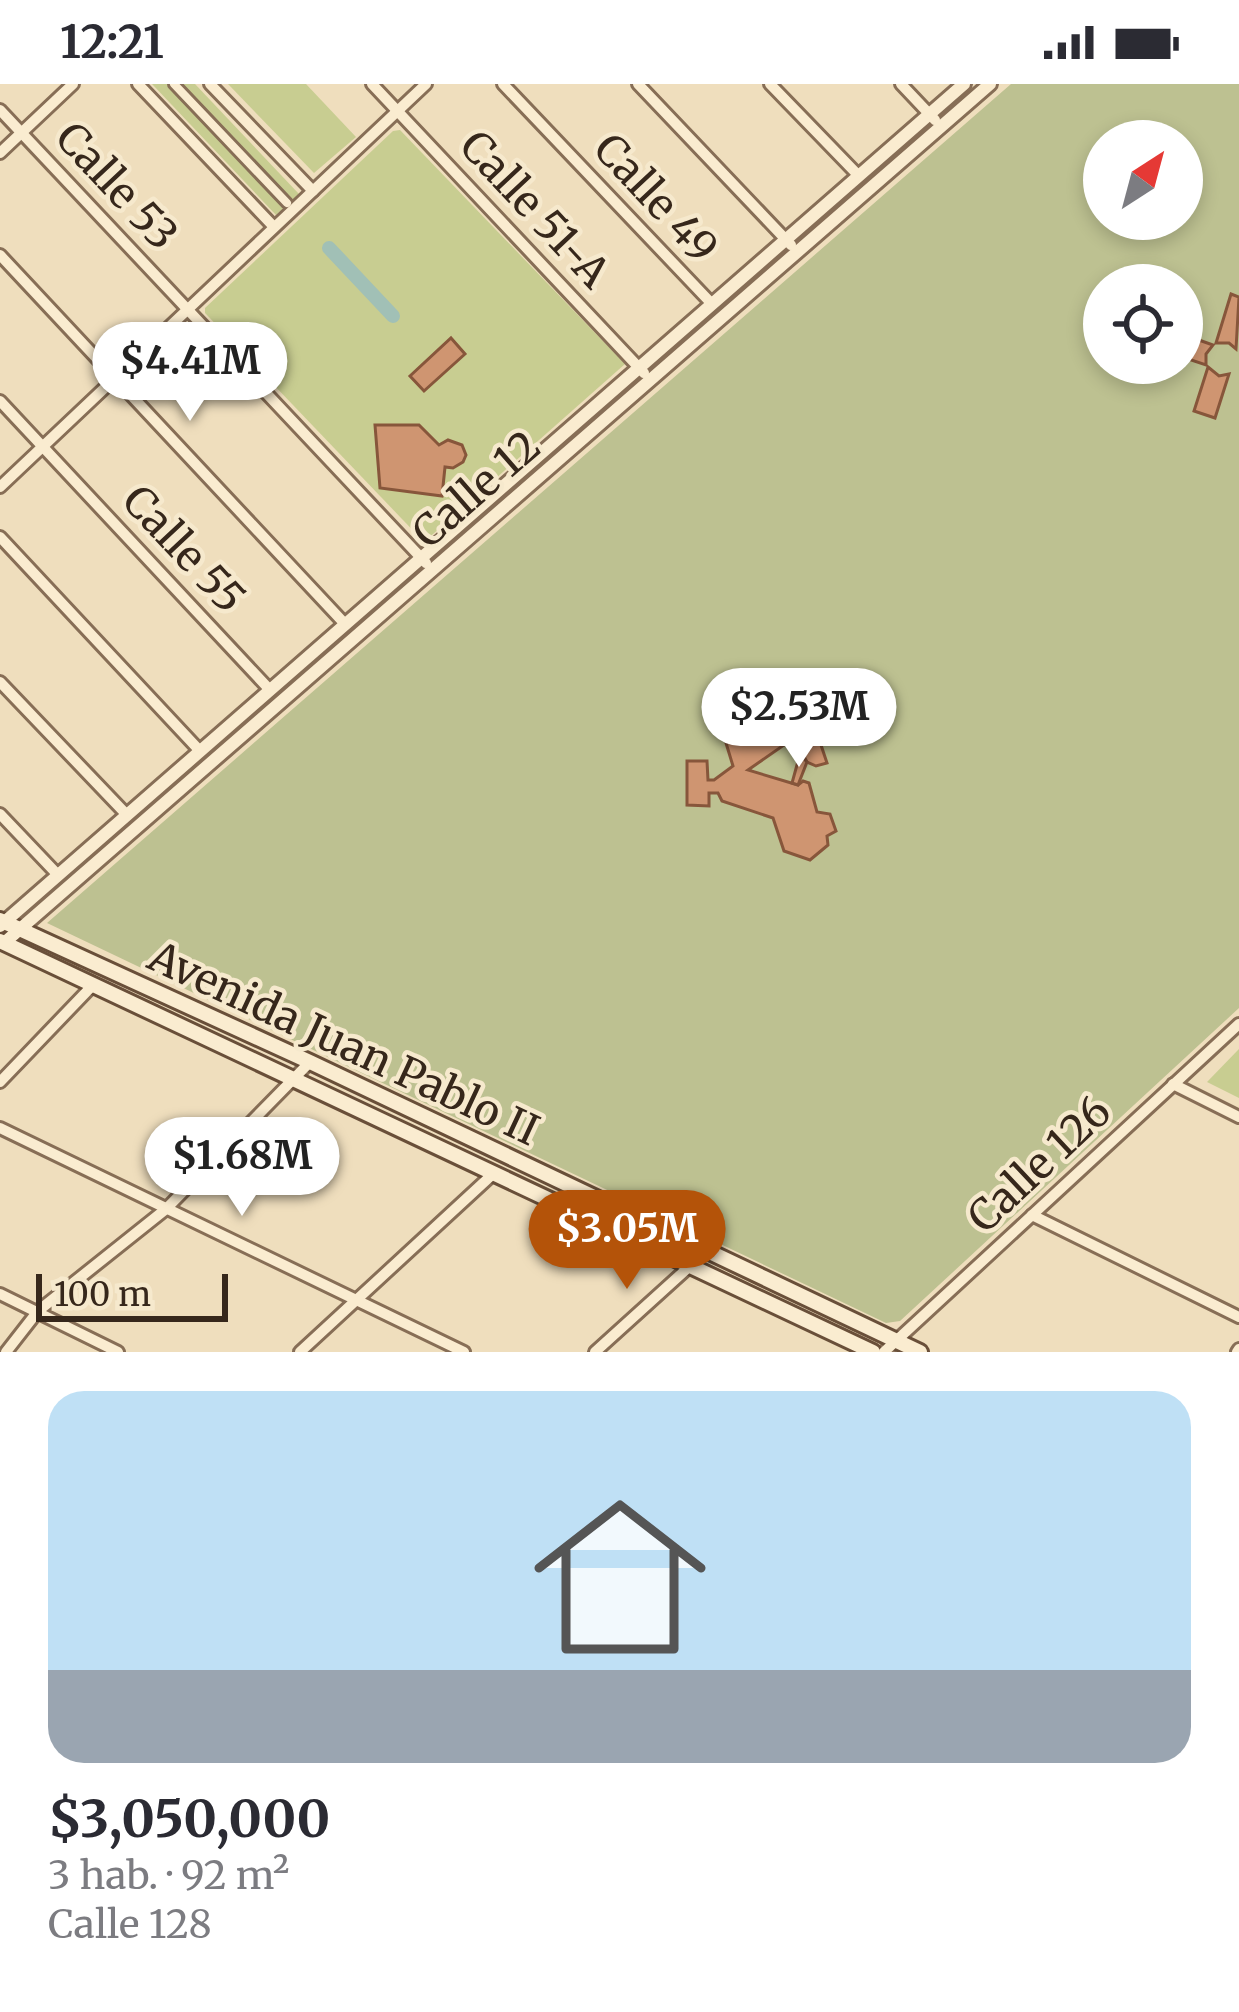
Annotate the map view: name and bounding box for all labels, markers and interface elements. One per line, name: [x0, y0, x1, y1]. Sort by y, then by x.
text: 12:21: [60, 14, 164, 70]
street label: Calle 53: [45, 112, 189, 260]
street label: Calle 51-A: [449, 120, 621, 298]
north arrow: [1083, 120, 1203, 240]
map controls: [1083, 120, 1203, 384]
street label: Calle 49: [583, 123, 729, 273]
button: locate: [1083, 264, 1203, 384]
pin: $4.41M: [92, 322, 288, 424]
text: $4.41M: [119, 336, 261, 385]
street label: Calle 12: [402, 420, 550, 558]
street label: Calle 55: [112, 475, 256, 623]
pin: $2.53M: [701, 668, 897, 770]
text: $2.53M: [728, 682, 870, 731]
street label: Avenida Juan Pablo II: [140, 929, 547, 1156]
street label: Calle 126: [957, 1085, 1121, 1243]
pin: $1.68M: [144, 1117, 340, 1219]
text: $1.68M: [172, 1131, 312, 1180]
pin: $3.05M: [529, 1190, 725, 1292]
text: $3.05M: [556, 1204, 698, 1253]
scale bar: [36, 1268, 228, 1321]
text: 100 m: [54, 1274, 151, 1315]
icon: home: [512, 1469, 728, 1685]
text: $3,050,000: [48, 1787, 330, 1851]
text: 3 hab. · 92 m²: [48, 1851, 289, 1900]
text: Calle 128: [48, 1900, 212, 1949]

